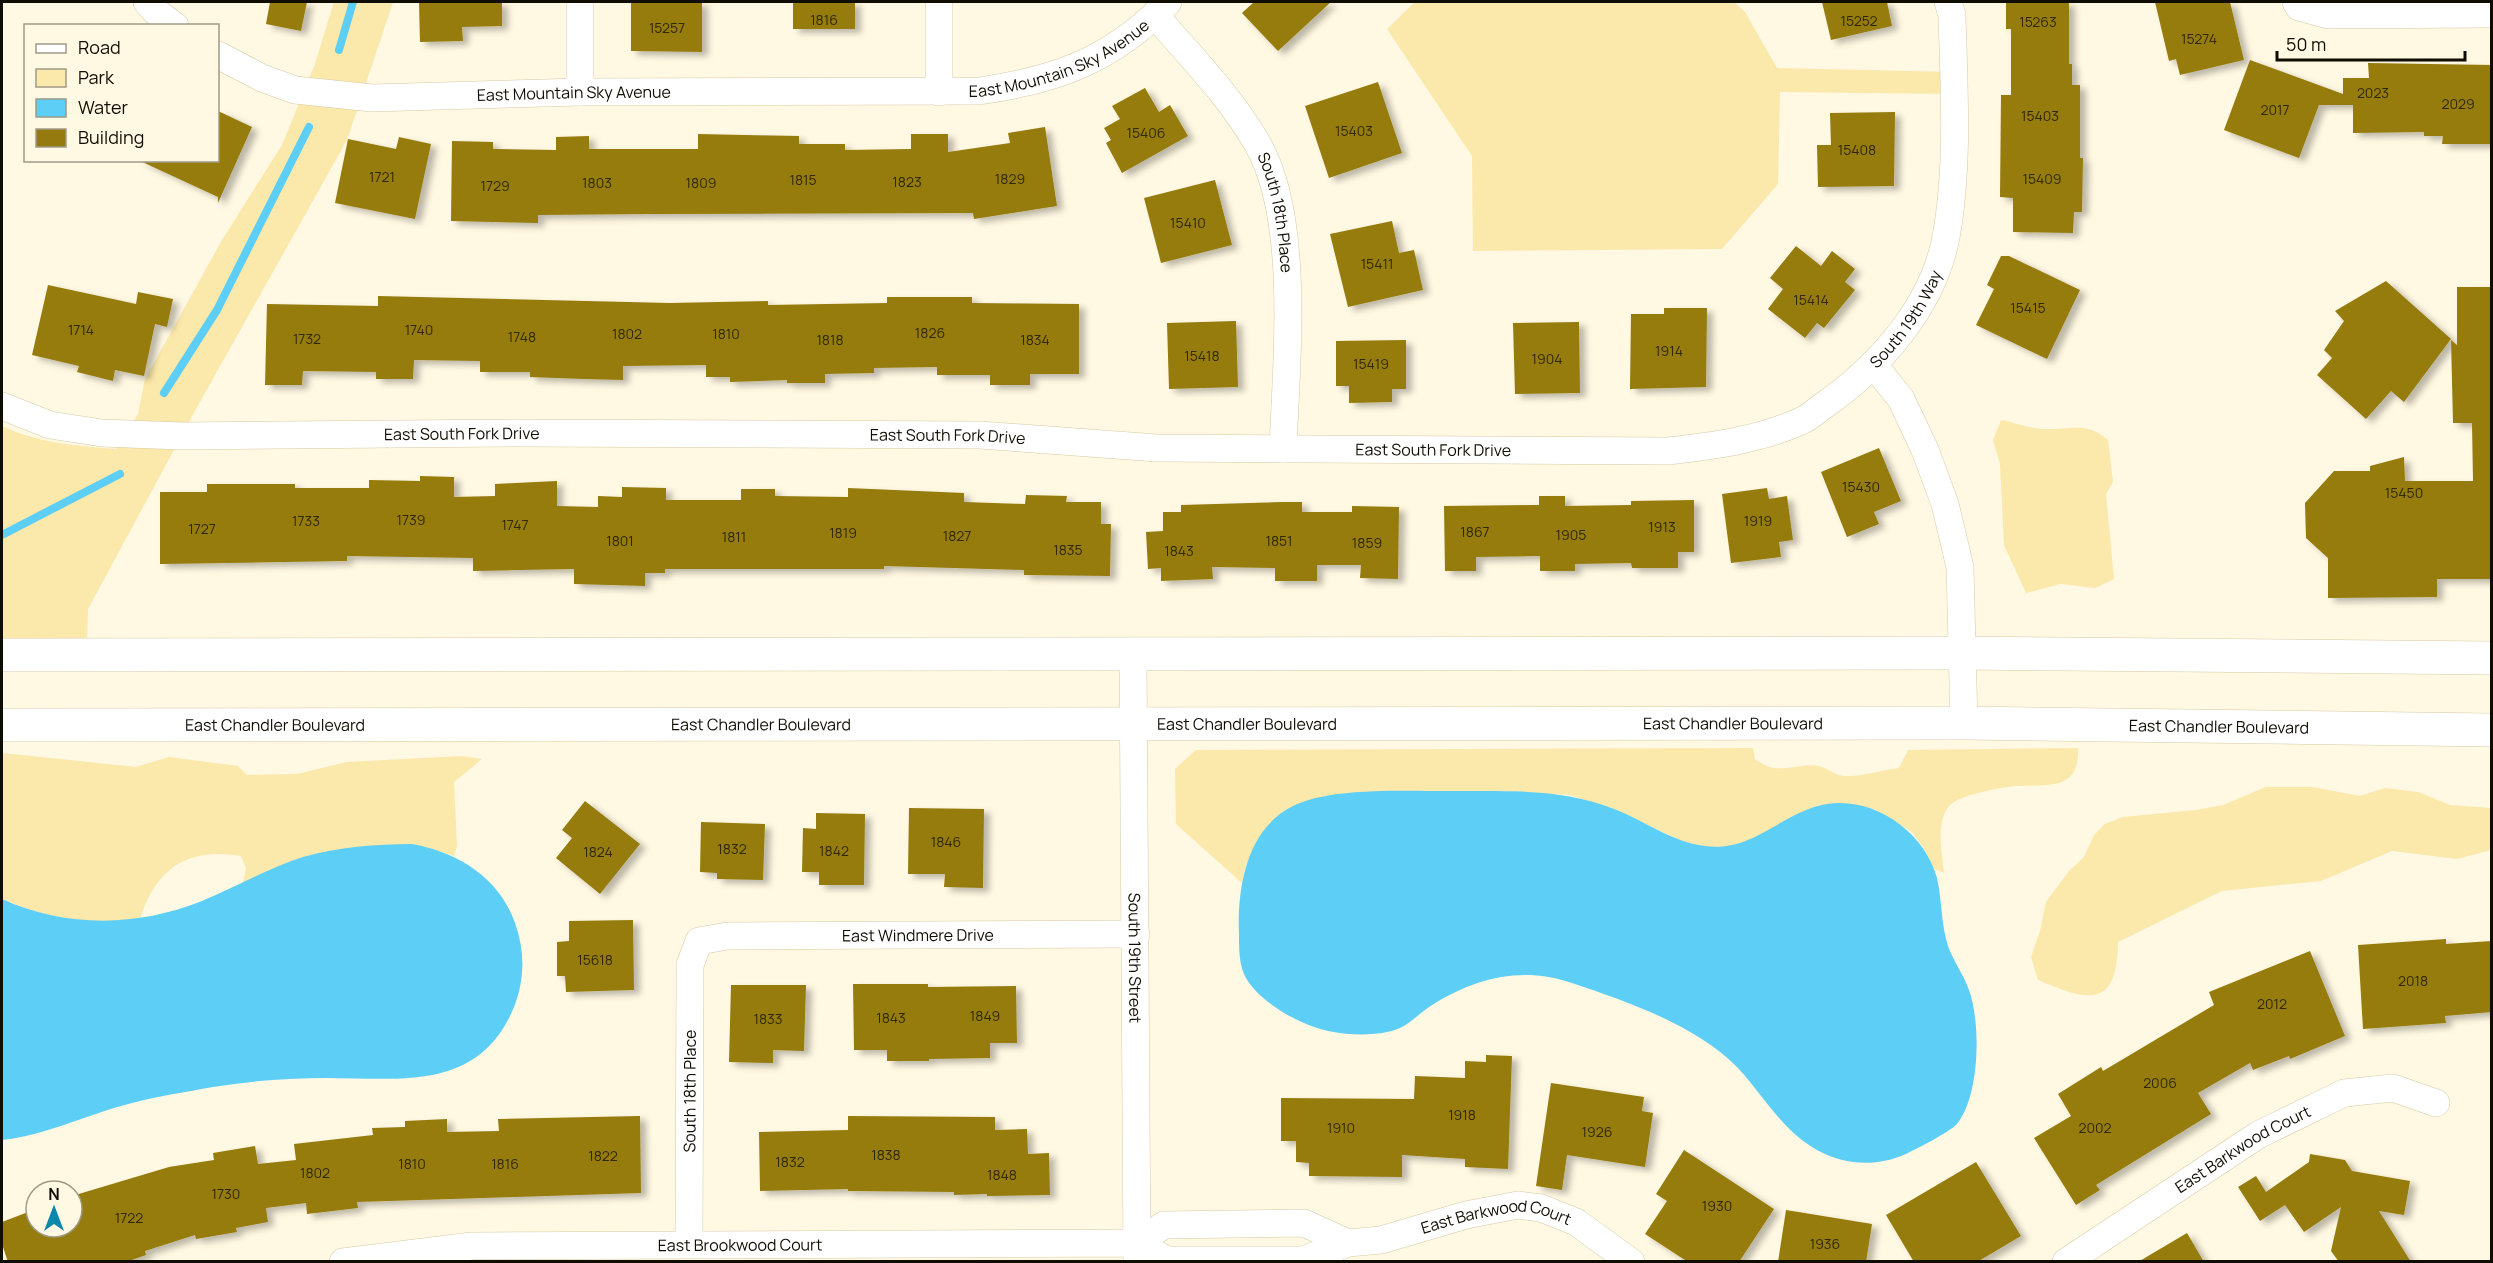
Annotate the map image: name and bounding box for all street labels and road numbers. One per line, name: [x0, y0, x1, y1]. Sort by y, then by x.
street label: East Mountain Sky Avenue: [969, 14, 1154, 102]
street label: East Mountain Sky Avenue: [476, 81, 671, 106]
street label: South 18th Place: [1253, 149, 1298, 273]
street label: South 19th Way: [1865, 266, 1947, 373]
street label: East South Fork Drive: [384, 422, 540, 445]
street label: East South Fork Drive: [870, 424, 1026, 449]
street label: East South Fork Drive: [1355, 438, 1511, 461]
street label: East Chandler Boulevard: [1643, 712, 1823, 734]
street label: East Chandler Boulevard: [671, 713, 851, 735]
street label: East Chandler Boulevard: [1157, 713, 1337, 735]
street label: East Chandler Boulevard: [185, 714, 365, 736]
street label: East Chandler Boulevard: [2129, 714, 2309, 739]
street label: South 19th Street: [1124, 893, 1146, 1023]
street label: East Windmere Drive: [842, 924, 994, 946]
street label: South 18th Place: [678, 1029, 701, 1153]
street label: East Barkwood Court: [2171, 1100, 2314, 1198]
street label: East Barkwood Court: [1418, 1194, 1575, 1239]
street label: East Brookwood Court: [658, 1233, 822, 1256]

